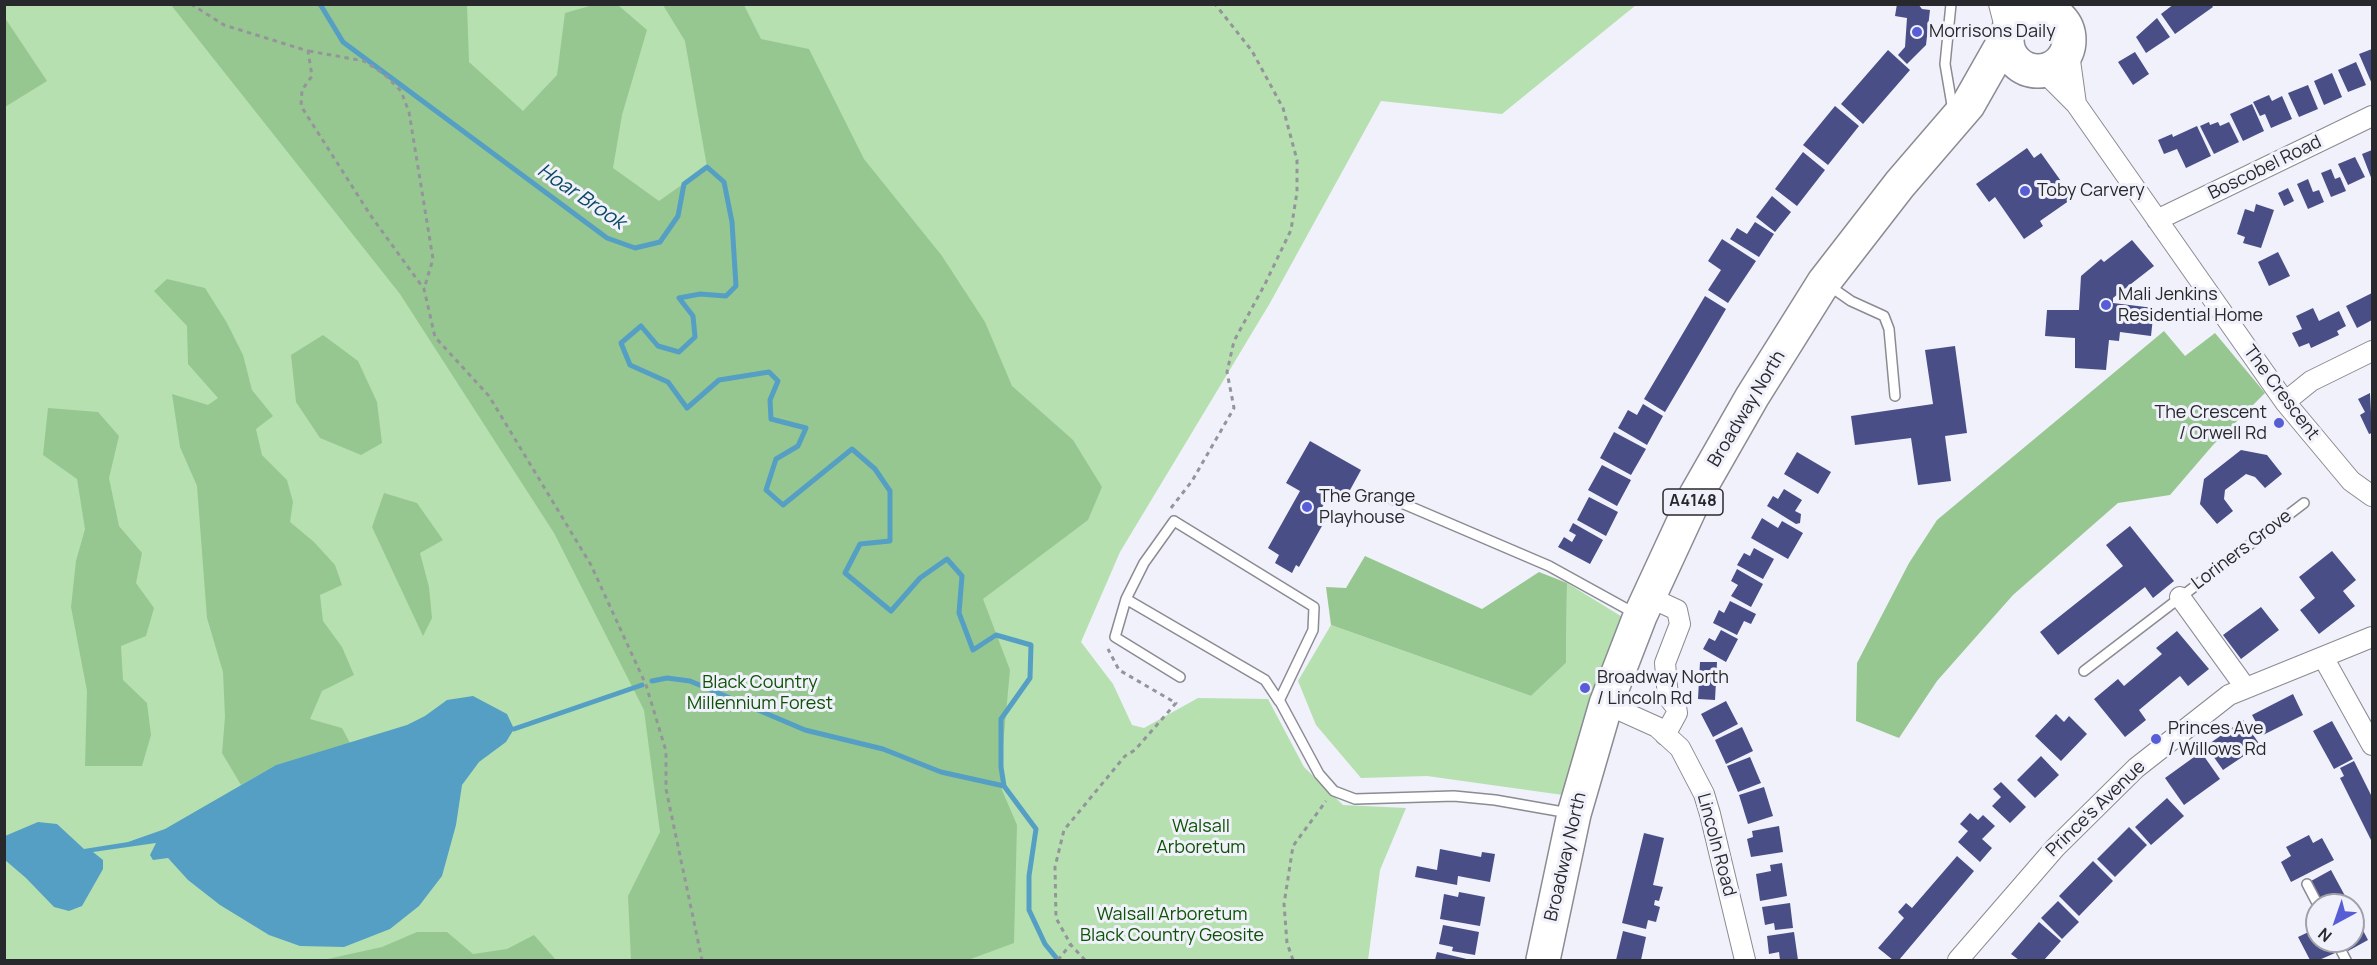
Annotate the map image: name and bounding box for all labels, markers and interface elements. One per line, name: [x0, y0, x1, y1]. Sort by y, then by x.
place label: Morrisons Daily: [1929, 21, 2056, 43]
marker: Morrisons Daily: [1910, 25, 1924, 39]
street label: Boscobel Road: [2205, 131, 2325, 205]
water label: Hoar Brook: [533, 159, 629, 235]
place label: Toby Carvery: [2037, 180, 2145, 202]
marker: Toby Carvery: [2018, 184, 2032, 198]
place label: Mali Jenkins Residential Home: [2118, 284, 2263, 326]
marker: Mali Jenkins Residential Home: [2099, 298, 2113, 312]
street label: The Crescent: [2239, 342, 2323, 444]
street label: Broadway North: [1704, 347, 1790, 471]
place label: The Crescent / Orwell Rd: [2154, 402, 2267, 444]
marker: The Crescent / Orwell Rd: [2272, 416, 2286, 430]
place label: The Grange Playhouse: [1319, 486, 1415, 528]
road number: A4148: [1663, 489, 1723, 515]
marker: The Grange Playhouse: [1300, 500, 1314, 514]
street label: Loriners Grove: [2188, 505, 2296, 595]
place label: Broadway North / Lincoln Rd: [1597, 667, 1729, 710]
park label: Black Country Millennium Forest: [687, 672, 833, 714]
marker: Broadway North / Lincoln Rd: [1578, 681, 1592, 695]
place label: Princes Ave / Willows Rd: [2168, 718, 2266, 760]
marker: Princes Ave / Willows Rd: [2149, 732, 2163, 746]
street label: Prince's Avenue: [2042, 756, 2150, 862]
street label: Broadway North: [1541, 790, 1591, 924]
street label: Lincoln Road: [1692, 791, 1740, 899]
park label: Walsall Arboretum: [1156, 816, 1246, 858]
north arrow: [2305, 893, 2365, 953]
park label: Walsall Arboretum Black Country Geosite: [1080, 904, 1264, 946]
text: N: [2313, 923, 2336, 947]

